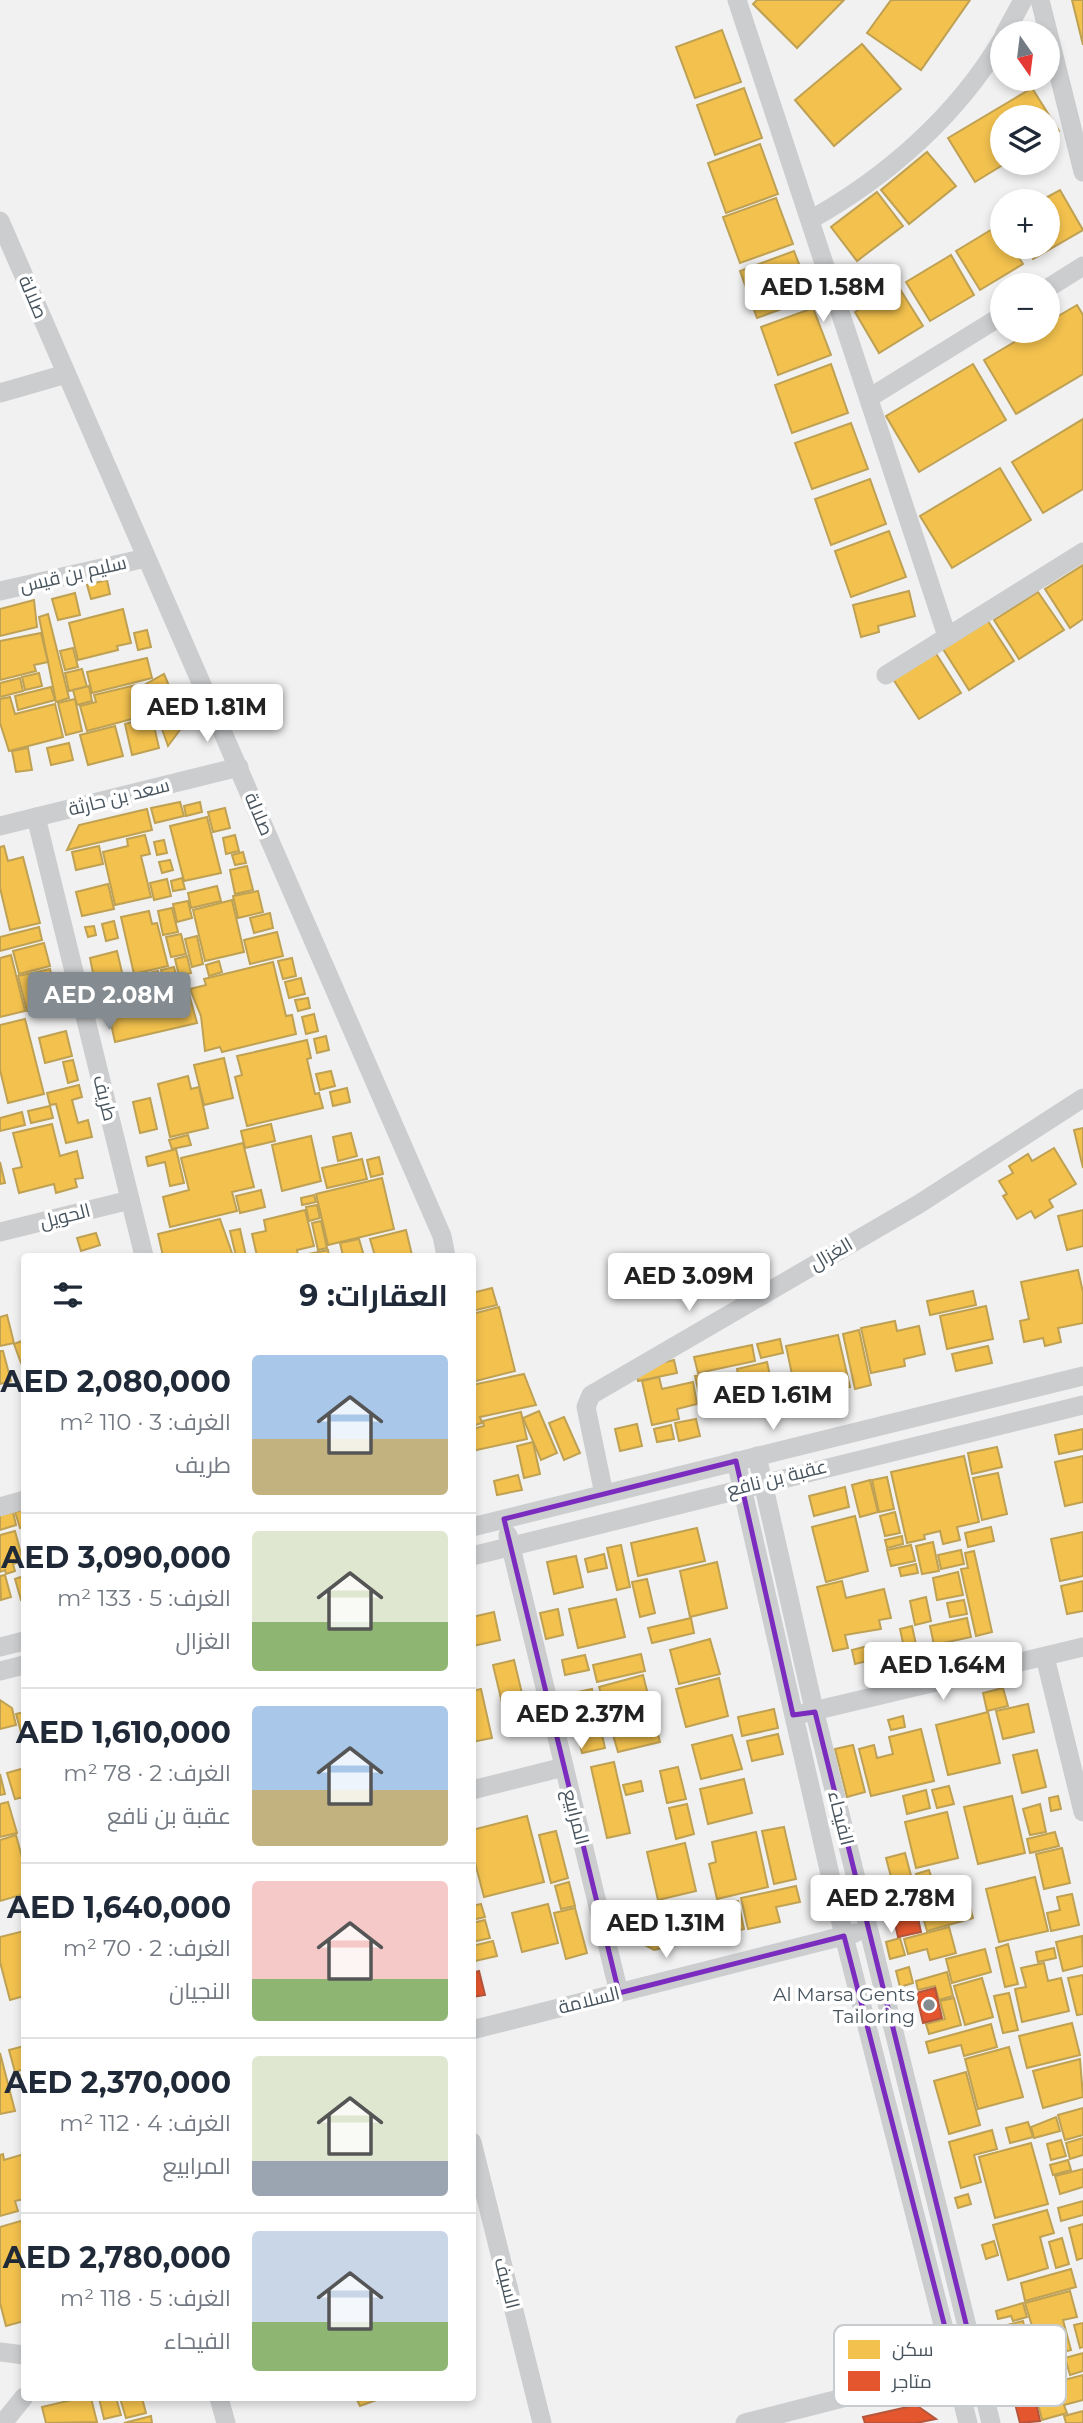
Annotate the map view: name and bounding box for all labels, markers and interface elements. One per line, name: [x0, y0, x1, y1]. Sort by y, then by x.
north arrow: [990, 21, 1060, 91]
map controls: [990, 21, 1060, 343]
button: layers: [990, 105, 1060, 175]
button: +: [990, 189, 1060, 259]
pin: AED 1.58M: [743, 264, 903, 324]
street label: صلالة: [14, 272, 52, 322]
text: AED 1.58M: [761, 273, 885, 301]
button: −: [990, 273, 1060, 343]
street label: سليم بن قيس: [17, 551, 129, 599]
pin: AED 1.81M: [127, 684, 287, 744]
text: AED 1.81M: [147, 693, 267, 721]
street label: سعد بن حارثة: [66, 773, 172, 821]
street label: صلالة: [240, 789, 278, 839]
pin: AED 2.08M: [29, 972, 189, 1032]
text: AED 2.08M: [44, 981, 174, 1009]
street label: طريف: [88, 1073, 122, 1123]
street label: الحويل: [37, 1199, 93, 1233]
street label: الغزال: [805, 1233, 857, 1275]
pin: AED 3.09M: [609, 1254, 769, 1313]
text: AED 3.09M: [624, 1262, 754, 1290]
icon: filters: [49, 1276, 87, 1314]
text: العقارات: 9: [299, 1277, 448, 1314]
text: AED 2,080,000: [0, 1363, 231, 1400]
pin: AED 1.61M: [693, 1372, 853, 1432]
text: AED 1.61M: [714, 1381, 832, 1409]
icon: home: [308, 1383, 392, 1467]
text: الغرف: 3 · 110 m²: [59, 1408, 231, 1436]
text: طريف: [175, 1451, 231, 1479]
street label: عقبة بن نافع: [725, 1454, 830, 1503]
text: AED 3,090,000: [1, 1539, 231, 1576]
icon: home: [308, 1559, 392, 1643]
text: الغرف: 5 · 133 m²: [57, 1584, 231, 1612]
text: الغزال: [175, 1627, 231, 1655]
pin: AED 1.64M: [863, 1642, 1023, 1702]
text: AED 1.64M: [880, 1651, 1006, 1679]
pin: AED 2.37M: [501, 1692, 661, 1751]
text: AED 2.37M: [517, 1700, 645, 1728]
text: AED 1,610,000: [16, 1714, 231, 1751]
icon: home: [308, 1734, 392, 1818]
text: الغرف: 2 · 78 m²: [63, 1759, 231, 1787]
street label: المرابيع: [556, 1787, 594, 1848]
street label: الفيحاء: [823, 1788, 859, 1848]
text: عقبة بن نافع: [107, 1802, 231, 1830]
pin: AED 2.78M: [811, 1876, 971, 1935]
text: AED 2.78M: [826, 1884, 956, 1912]
text: AED 1,640,000: [7, 1889, 231, 1926]
pin: AED 1.31M: [586, 1900, 746, 1960]
icon: home: [308, 1909, 392, 1993]
text: AED 1.31M: [607, 1909, 725, 1937]
text: الغرف: 2 · 70 m²: [63, 1934, 231, 1962]
text: النجيان: [169, 1977, 231, 2005]
street label: السلامة: [556, 1981, 622, 2019]
place label: Al Marsa Gents Tailoring: [773, 1983, 915, 2028]
marker: Al Marsa Gents Tailoring: [921, 1997, 937, 2013]
text: AED 2,370,000: [4, 2064, 231, 2101]
icon: home: [308, 2084, 392, 2168]
text: الغرف: 4 · 112 m²: [59, 2109, 231, 2137]
text: المرابيع: [162, 2152, 231, 2180]
text: AED 2,780,000: [3, 2239, 231, 2276]
street label: السيف: [490, 2255, 524, 2311]
icon: home: [308, 2259, 392, 2343]
text: الغرف: 5 · 118 m²: [60, 2284, 231, 2312]
legend: [834, 2325, 1066, 2406]
text: الفيحاء: [164, 2327, 231, 2355]
text: سكن: [892, 2338, 934, 2361]
text: متاجر: [891, 2370, 932, 2393]

